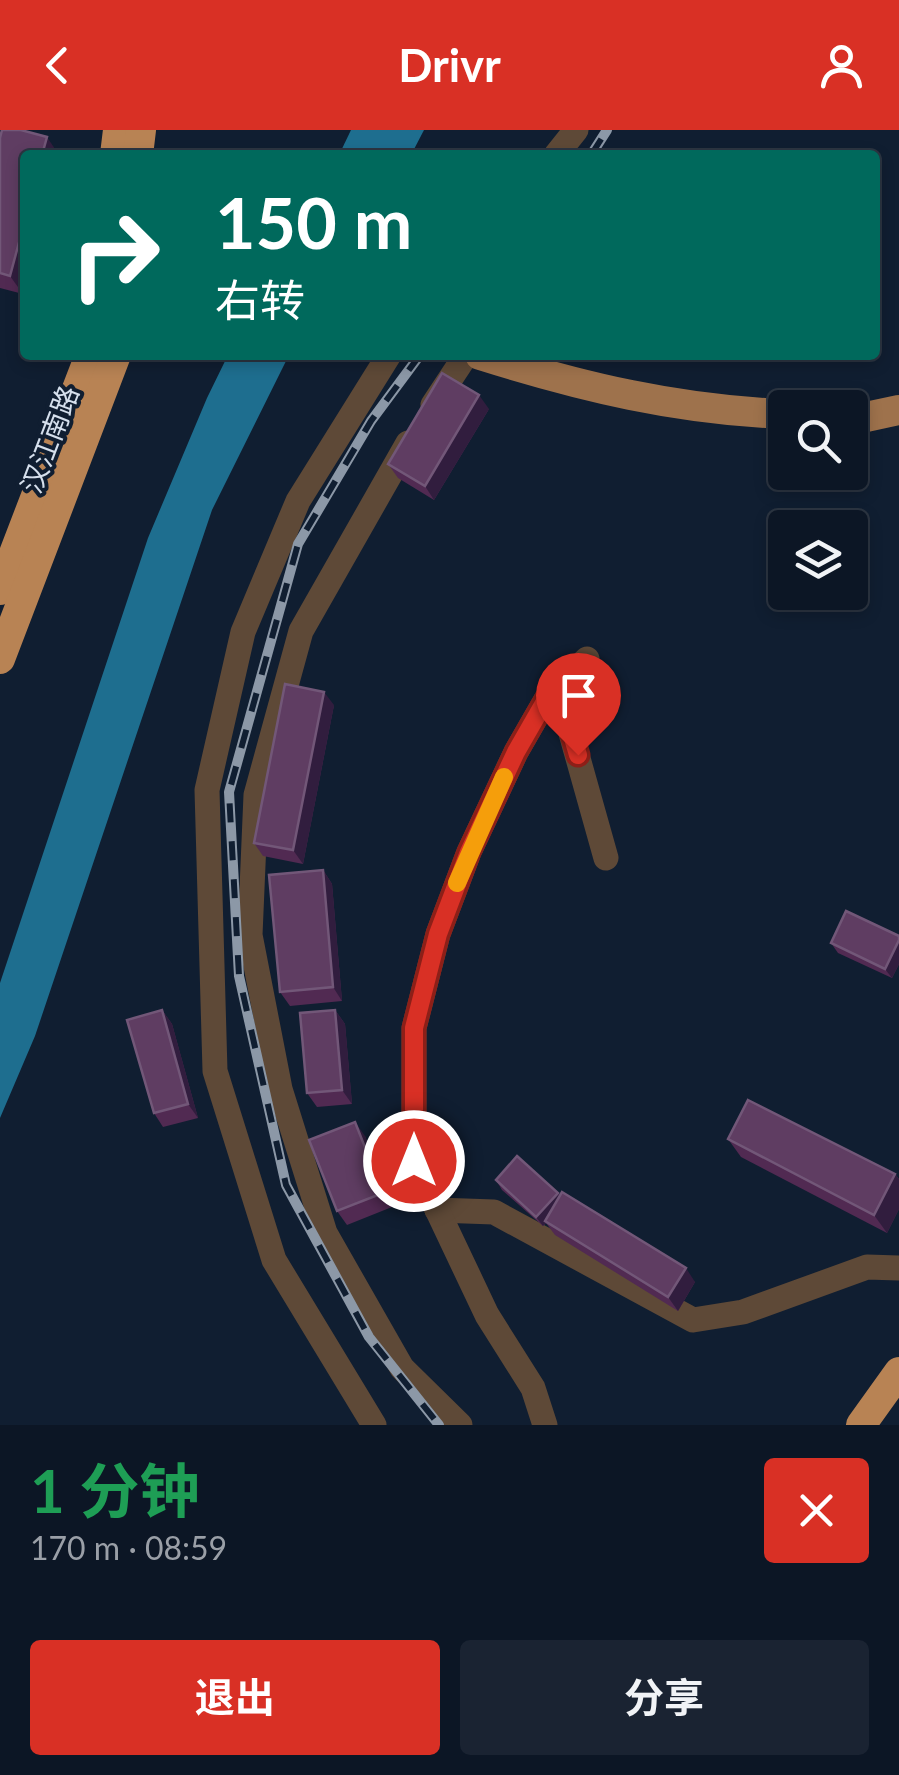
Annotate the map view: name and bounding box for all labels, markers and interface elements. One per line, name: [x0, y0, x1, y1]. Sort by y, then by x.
icon: back: [30, 38, 85, 93]
text: Drivr: [398, 38, 501, 92]
icon: person: [814, 38, 869, 93]
text: 150 m: [215, 180, 412, 264]
icon: right: [50, 190, 180, 320]
text: 右转: [215, 273, 305, 327]
street label: 汉江南路: [13, 381, 85, 497]
map controls: [768, 390, 868, 610]
button: search: [768, 390, 868, 490]
button: layers: [768, 510, 868, 610]
pin: [536, 653, 621, 756]
icon: arrive: [551, 668, 606, 723]
position arrow: [362, 1109, 466, 1213]
text: 1 分钟: [30, 1454, 199, 1526]
button: close: [764, 1458, 869, 1563]
text: 170 m · 08:59: [30, 1528, 227, 1567]
button: 退出: [30, 1640, 440, 1755]
button: 分享: [460, 1640, 869, 1755]

